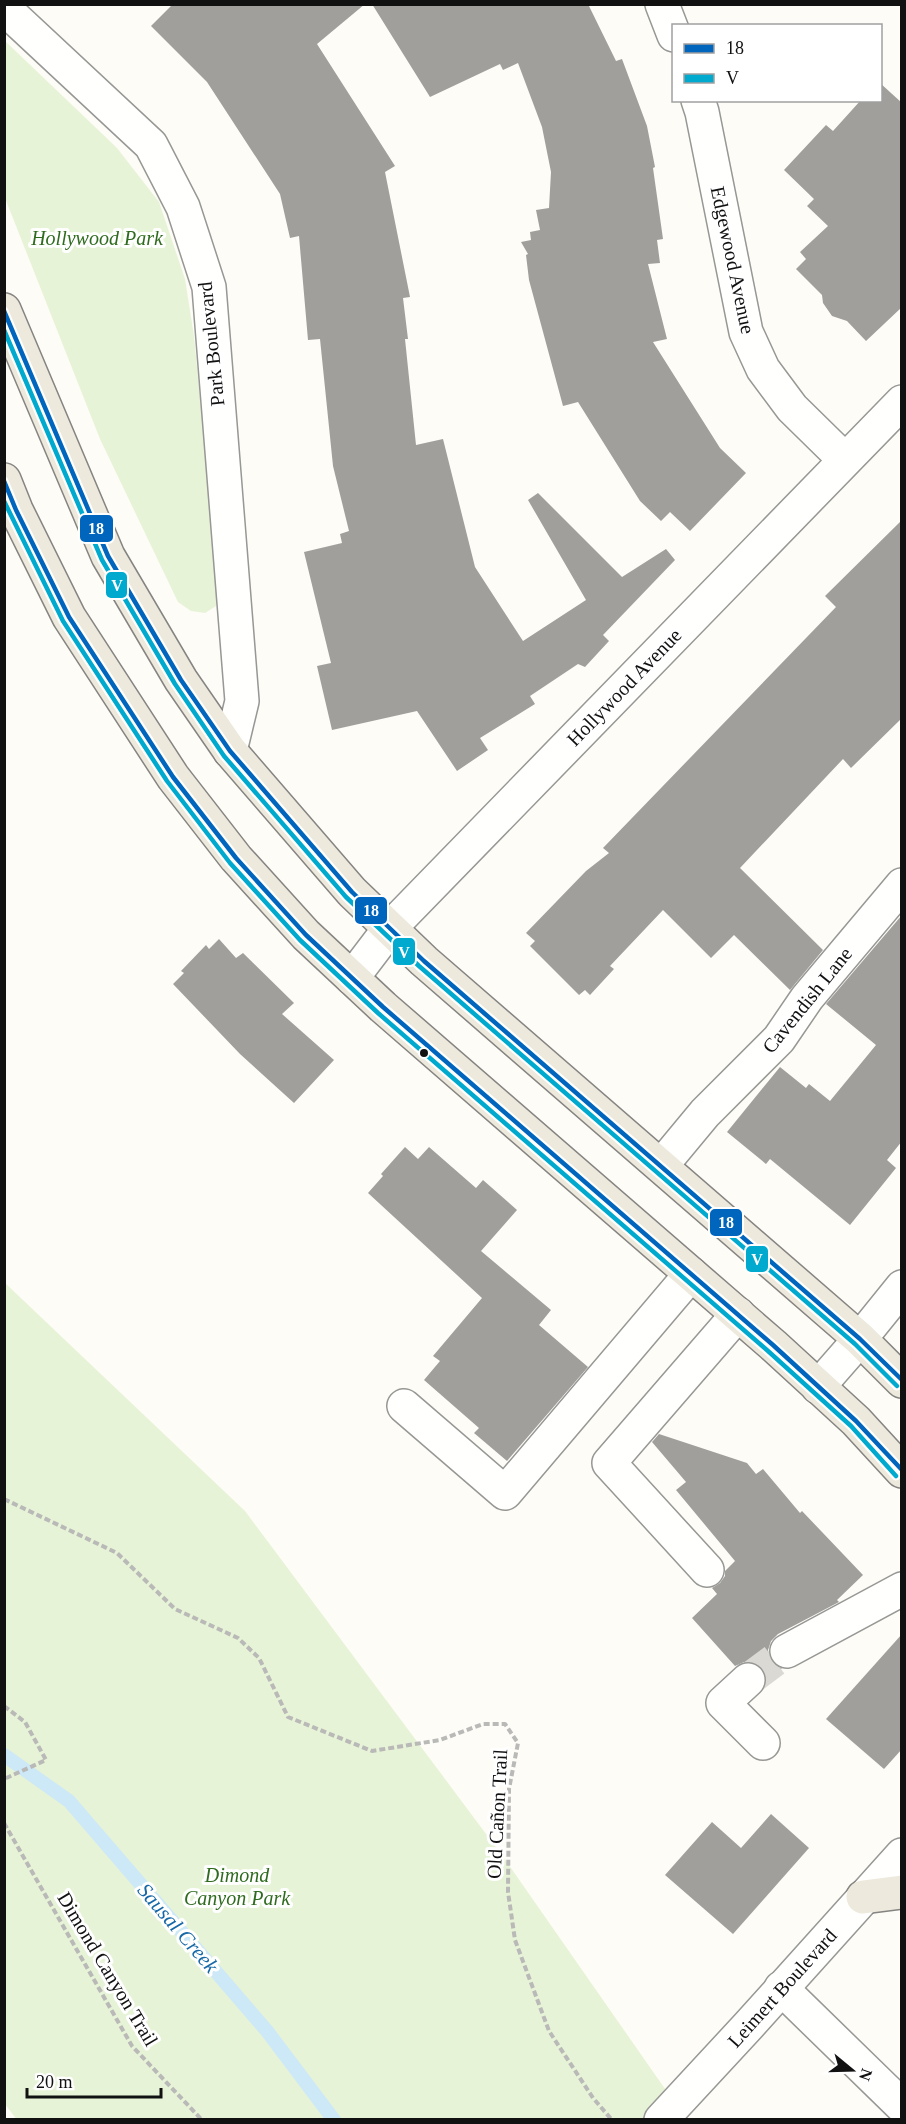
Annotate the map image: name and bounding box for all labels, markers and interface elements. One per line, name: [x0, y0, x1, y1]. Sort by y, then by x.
legend: [672, 24, 882, 102]
text: 18: [726, 38, 744, 58]
text: V: [726, 68, 739, 88]
street label: Edgewood Avenue: [706, 184, 759, 336]
park label: Hollywood Park: [30, 227, 164, 250]
street label: Park Boulevard: [194, 281, 228, 407]
line badge: 18: [79, 514, 114, 543]
text: 18: [88, 520, 104, 537]
line badge: V: [105, 571, 128, 599]
text: V: [111, 577, 123, 594]
street label: Hollywood Avenue: [562, 624, 686, 751]
line badge: 18: [354, 896, 388, 925]
text: 18: [363, 902, 379, 919]
line badge: V: [392, 937, 416, 966]
street label: Cavendish Lane: [758, 943, 856, 1057]
text: V: [398, 944, 410, 961]
unlabelled marker: [418, 1047, 430, 1059]
line badge: 18: [709, 1208, 743, 1237]
text: 18: [718, 1214, 734, 1231]
line badge: V: [745, 1245, 769, 1273]
text: V: [751, 1251, 763, 1268]
street label: Old Cañon Trail: [483, 1748, 511, 1880]
park label: Dimond Canyon Park: [184, 1864, 291, 1910]
water label: Sausal Creek: [133, 1878, 224, 1978]
street label: Dimond Canyon Trail: [52, 1888, 163, 2051]
street label: Leimert Boulevard: [723, 1924, 841, 2052]
north arrow: [822, 2040, 882, 2100]
scale bar: [27, 2061, 160, 2099]
text: N: [856, 2066, 876, 2083]
text: 20 m: [36, 2072, 73, 2092]

